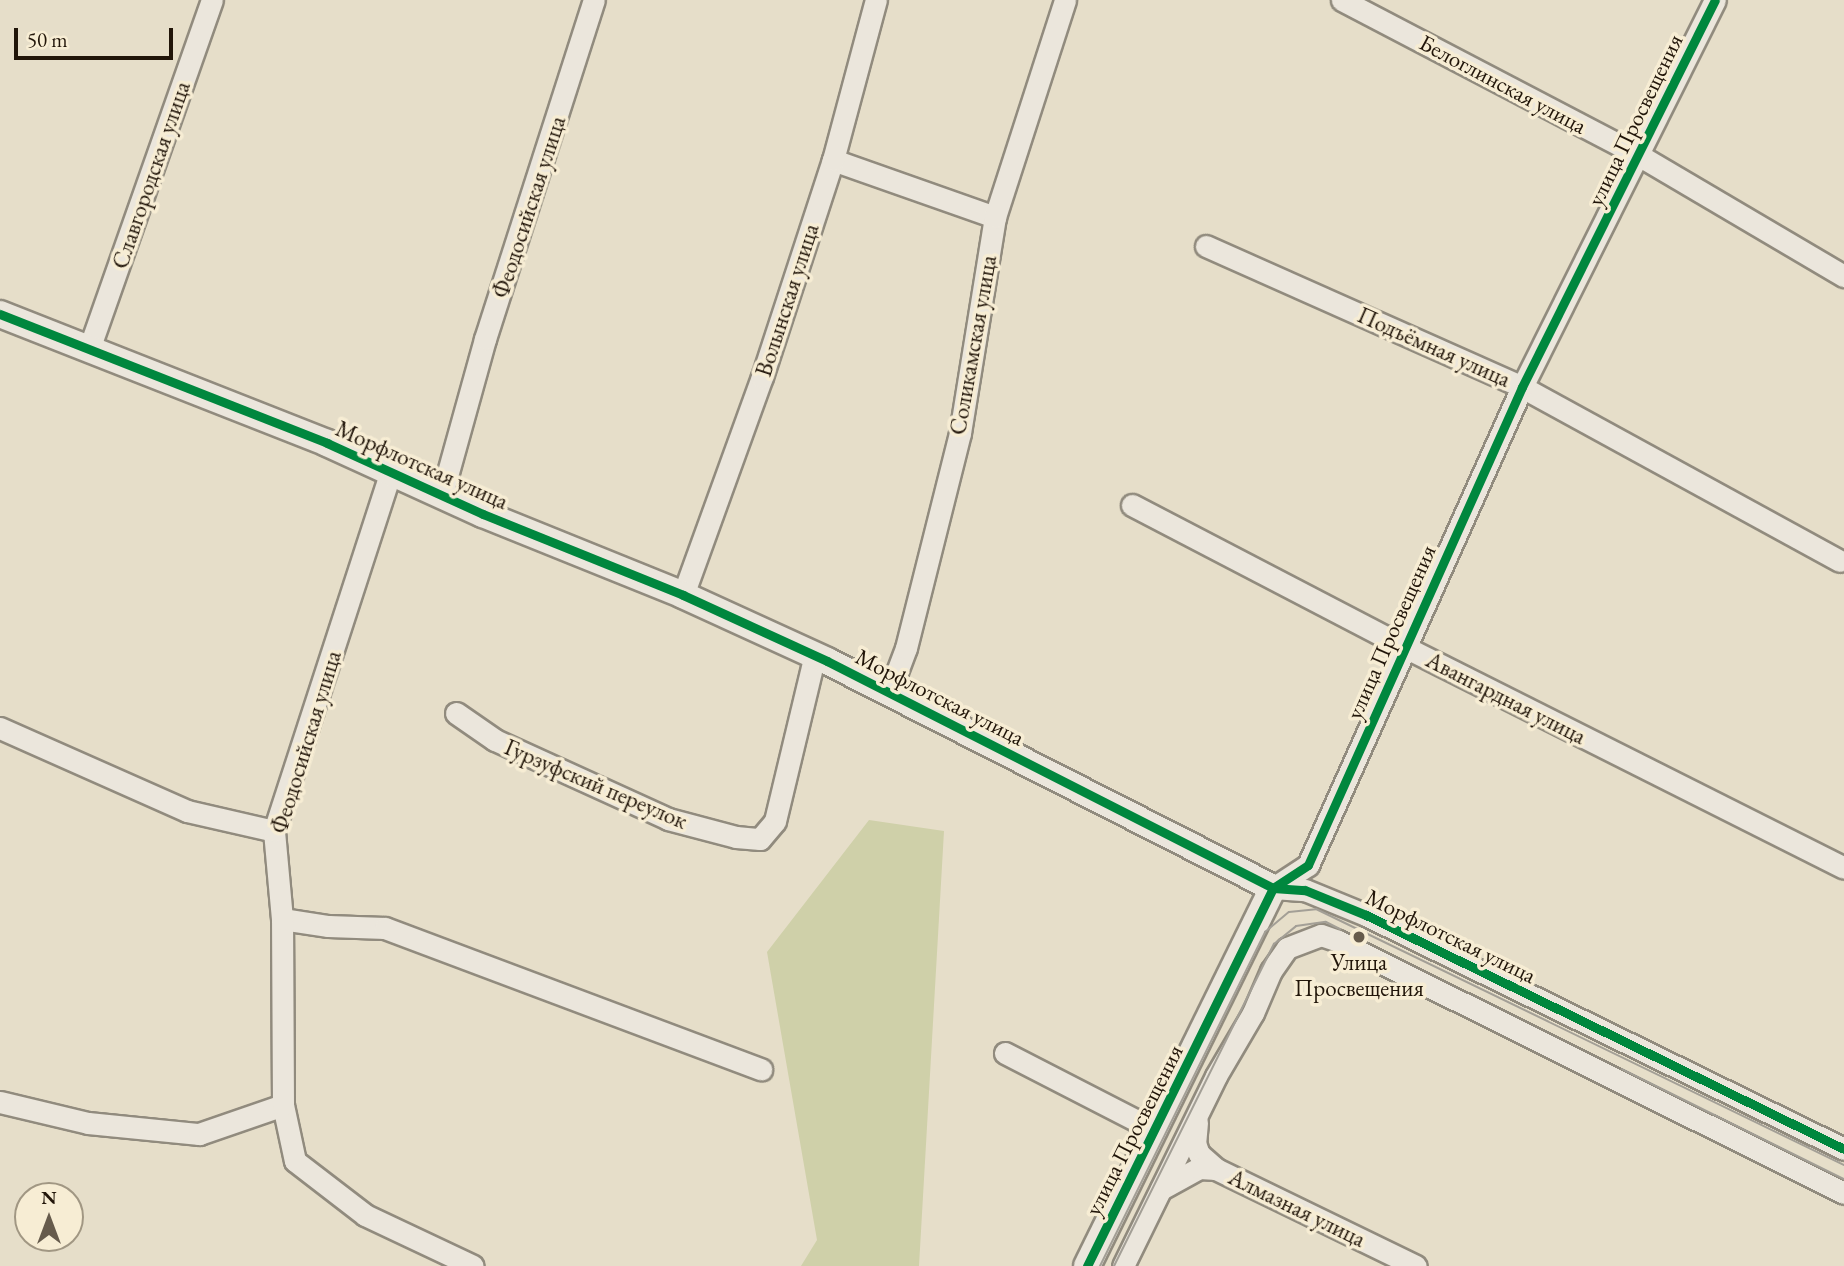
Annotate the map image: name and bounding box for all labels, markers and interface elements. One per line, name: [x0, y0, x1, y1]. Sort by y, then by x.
scale bar: [18, 14, 177, 58]
text: 50 m: [27, 26, 68, 53]
street label: Белоглинская улица: [1415, 28, 1591, 140]
street label: улица Просвещения: [1581, 30, 1689, 210]
street label: Славгородская улица: [106, 78, 196, 272]
street label: Феодосийская улица: [487, 113, 571, 301]
street label: Волынская улица: [749, 220, 825, 380]
street label: Соликамская улица: [944, 253, 1002, 437]
street label: Подъёмная улица: [1353, 301, 1515, 393]
street label: Морфлотская улица: [332, 415, 512, 515]
street label: улица Просвещения: [1340, 541, 1442, 723]
street label: Морфлотская улица: [851, 643, 1029, 751]
street label: Авангардная улица: [1421, 646, 1591, 750]
street label: Феодосийская улица: [265, 647, 347, 837]
street label: Гурзуфский переулок: [501, 733, 691, 835]
street label: Морфлотская улица: [1361, 883, 1541, 989]
marker: Улица Просвещения: [1351, 929, 1367, 945]
place label: Улица Просвещения: [1294, 948, 1424, 1002]
street label: улица Просвещения: [1079, 1040, 1189, 1220]
street label: Алмазная улица: [1224, 1163, 1370, 1253]
north arrow: [14, 1182, 84, 1252]
text: N: [41, 1185, 57, 1210]

